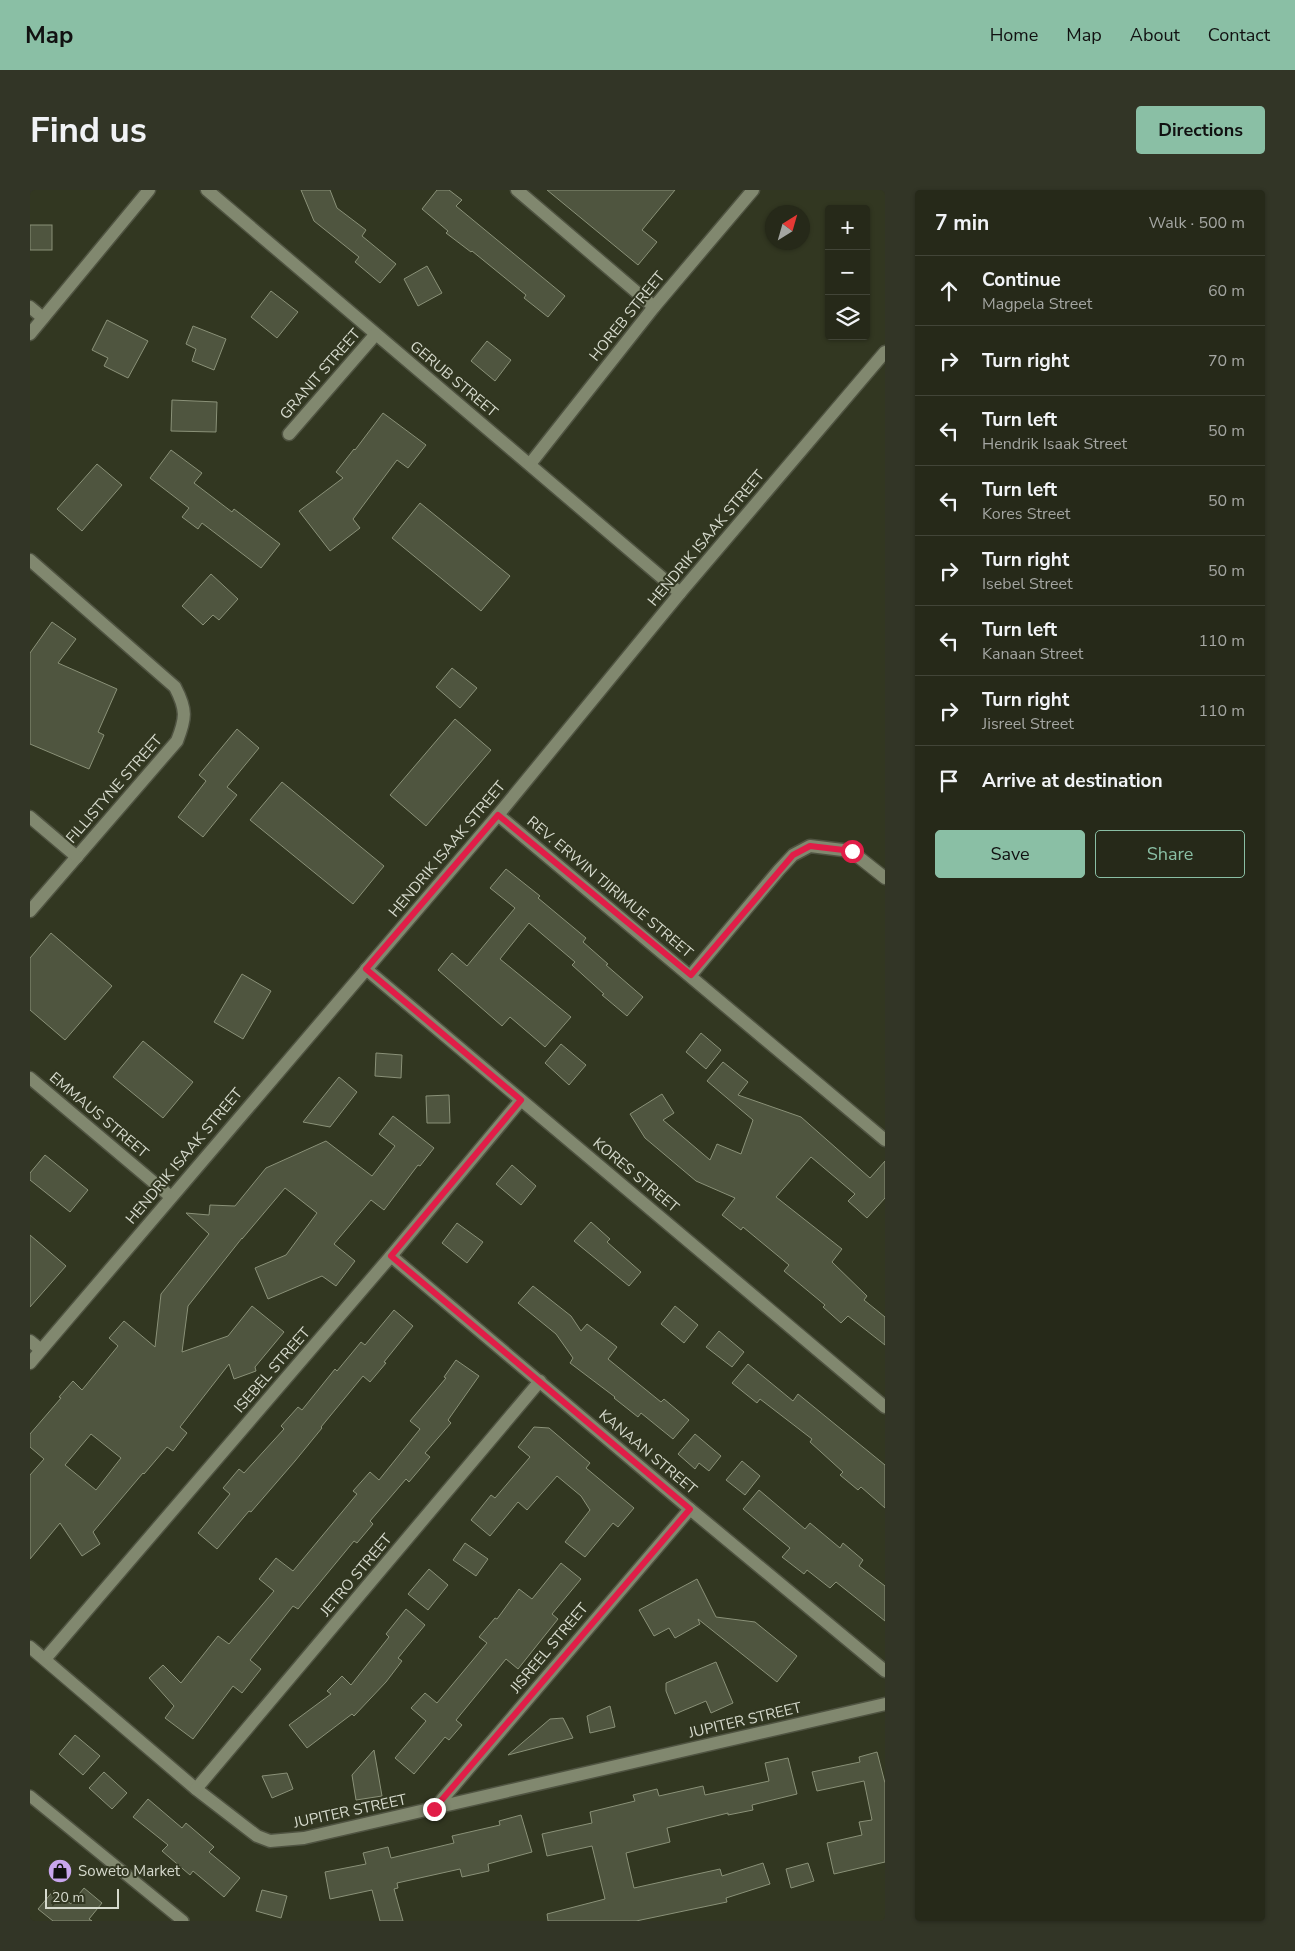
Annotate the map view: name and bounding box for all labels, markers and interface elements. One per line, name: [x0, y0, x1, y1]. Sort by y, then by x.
text: Map: [25, 19, 73, 51]
text: Home: [990, 23, 1038, 47]
text: Map: [1066, 23, 1102, 47]
text: About: [1130, 23, 1180, 47]
text: Contact: [1208, 23, 1270, 47]
button: Directions: [1136, 106, 1265, 154]
text: Find us: [30, 107, 147, 154]
north arrow: [765, 205, 810, 250]
map controls: [825, 205, 870, 340]
button: +: [825, 205, 870, 250]
text: 7 min: [935, 209, 989, 237]
text: Walk · 500 m: [1149, 212, 1245, 234]
button: −: [825, 250, 870, 295]
street label: HOREB STREET: [585, 267, 669, 365]
text: Continue: [982, 267, 1061, 293]
icon: ahead: [935, 277, 963, 305]
text: 60 m: [1208, 280, 1245, 302]
text: Magpela Street: [982, 293, 1092, 315]
button: layers: [825, 295, 870, 340]
street label: GRANIT STREET: [275, 324, 365, 424]
street label: GERUB STREET: [406, 336, 502, 422]
icon: right: [935, 347, 963, 375]
text: Turn right: [982, 348, 1069, 374]
text: 70 m: [1208, 350, 1245, 372]
text: Turn left: [982, 407, 1057, 433]
icon: left: [935, 417, 963, 445]
text: 50 m: [1208, 420, 1245, 442]
text: Hendrik Isaak Street: [982, 433, 1127, 455]
street label: HENDRIK ISAAK STREET: [643, 466, 769, 610]
text: Turn left: [982, 477, 1057, 503]
icon: left: [935, 487, 963, 515]
text: 50 m: [1208, 490, 1245, 512]
text: Kores Street: [982, 503, 1070, 525]
text: Turn right: [982, 547, 1069, 573]
icon: right: [935, 557, 963, 585]
text: 50 m: [1208, 560, 1245, 582]
text: Isebel Street: [982, 573, 1073, 595]
text: Turn left: [982, 617, 1057, 643]
icon: left: [935, 627, 963, 655]
text: 110 m: [1198, 630, 1245, 652]
text: Kanaan Street: [982, 643, 1083, 665]
text: Turn right: [982, 687, 1069, 713]
icon: right: [935, 697, 963, 725]
text: 110 m: [1198, 700, 1245, 722]
text: Jisreel Street: [982, 713, 1074, 735]
street label: FILLISTYNE STREET: [61, 731, 167, 847]
icon: arrive: [935, 767, 963, 795]
text: Arrive at destination: [982, 768, 1163, 794]
street label: HENDRIK ISAAK STREET: [384, 777, 510, 921]
street label: REV. ERWIN TJIRIMUE STREET: [523, 812, 697, 962]
button: Save: [935, 830, 1085, 878]
button: Share: [1095, 830, 1245, 878]
route start: [841, 840, 864, 863]
street label: EMMAUS STREET: [45, 1068, 153, 1162]
street label: HENDRIK ISAAK STREET: [121, 1084, 247, 1228]
street label: KORES STREET: [589, 1133, 683, 1217]
street label: ISEBEL STREET: [229, 1323, 315, 1417]
street label: KANAAN STREET: [595, 1405, 701, 1499]
street label: JETRO STREET: [315, 1529, 396, 1621]
street label: JISREEL STREET: [505, 1599, 593, 1698]
street label: JUPITER STREET: [686, 1697, 803, 1743]
street label: JUPITER STREET: [291, 1789, 408, 1833]
route end: [423, 1798, 446, 1821]
shop icon: Soweto Market: [47, 1858, 73, 1884]
place label: Soweto Market: [78, 1861, 181, 1881]
scale bar: [45, 1886, 119, 1909]
text: 20 m: [52, 1888, 84, 1907]

